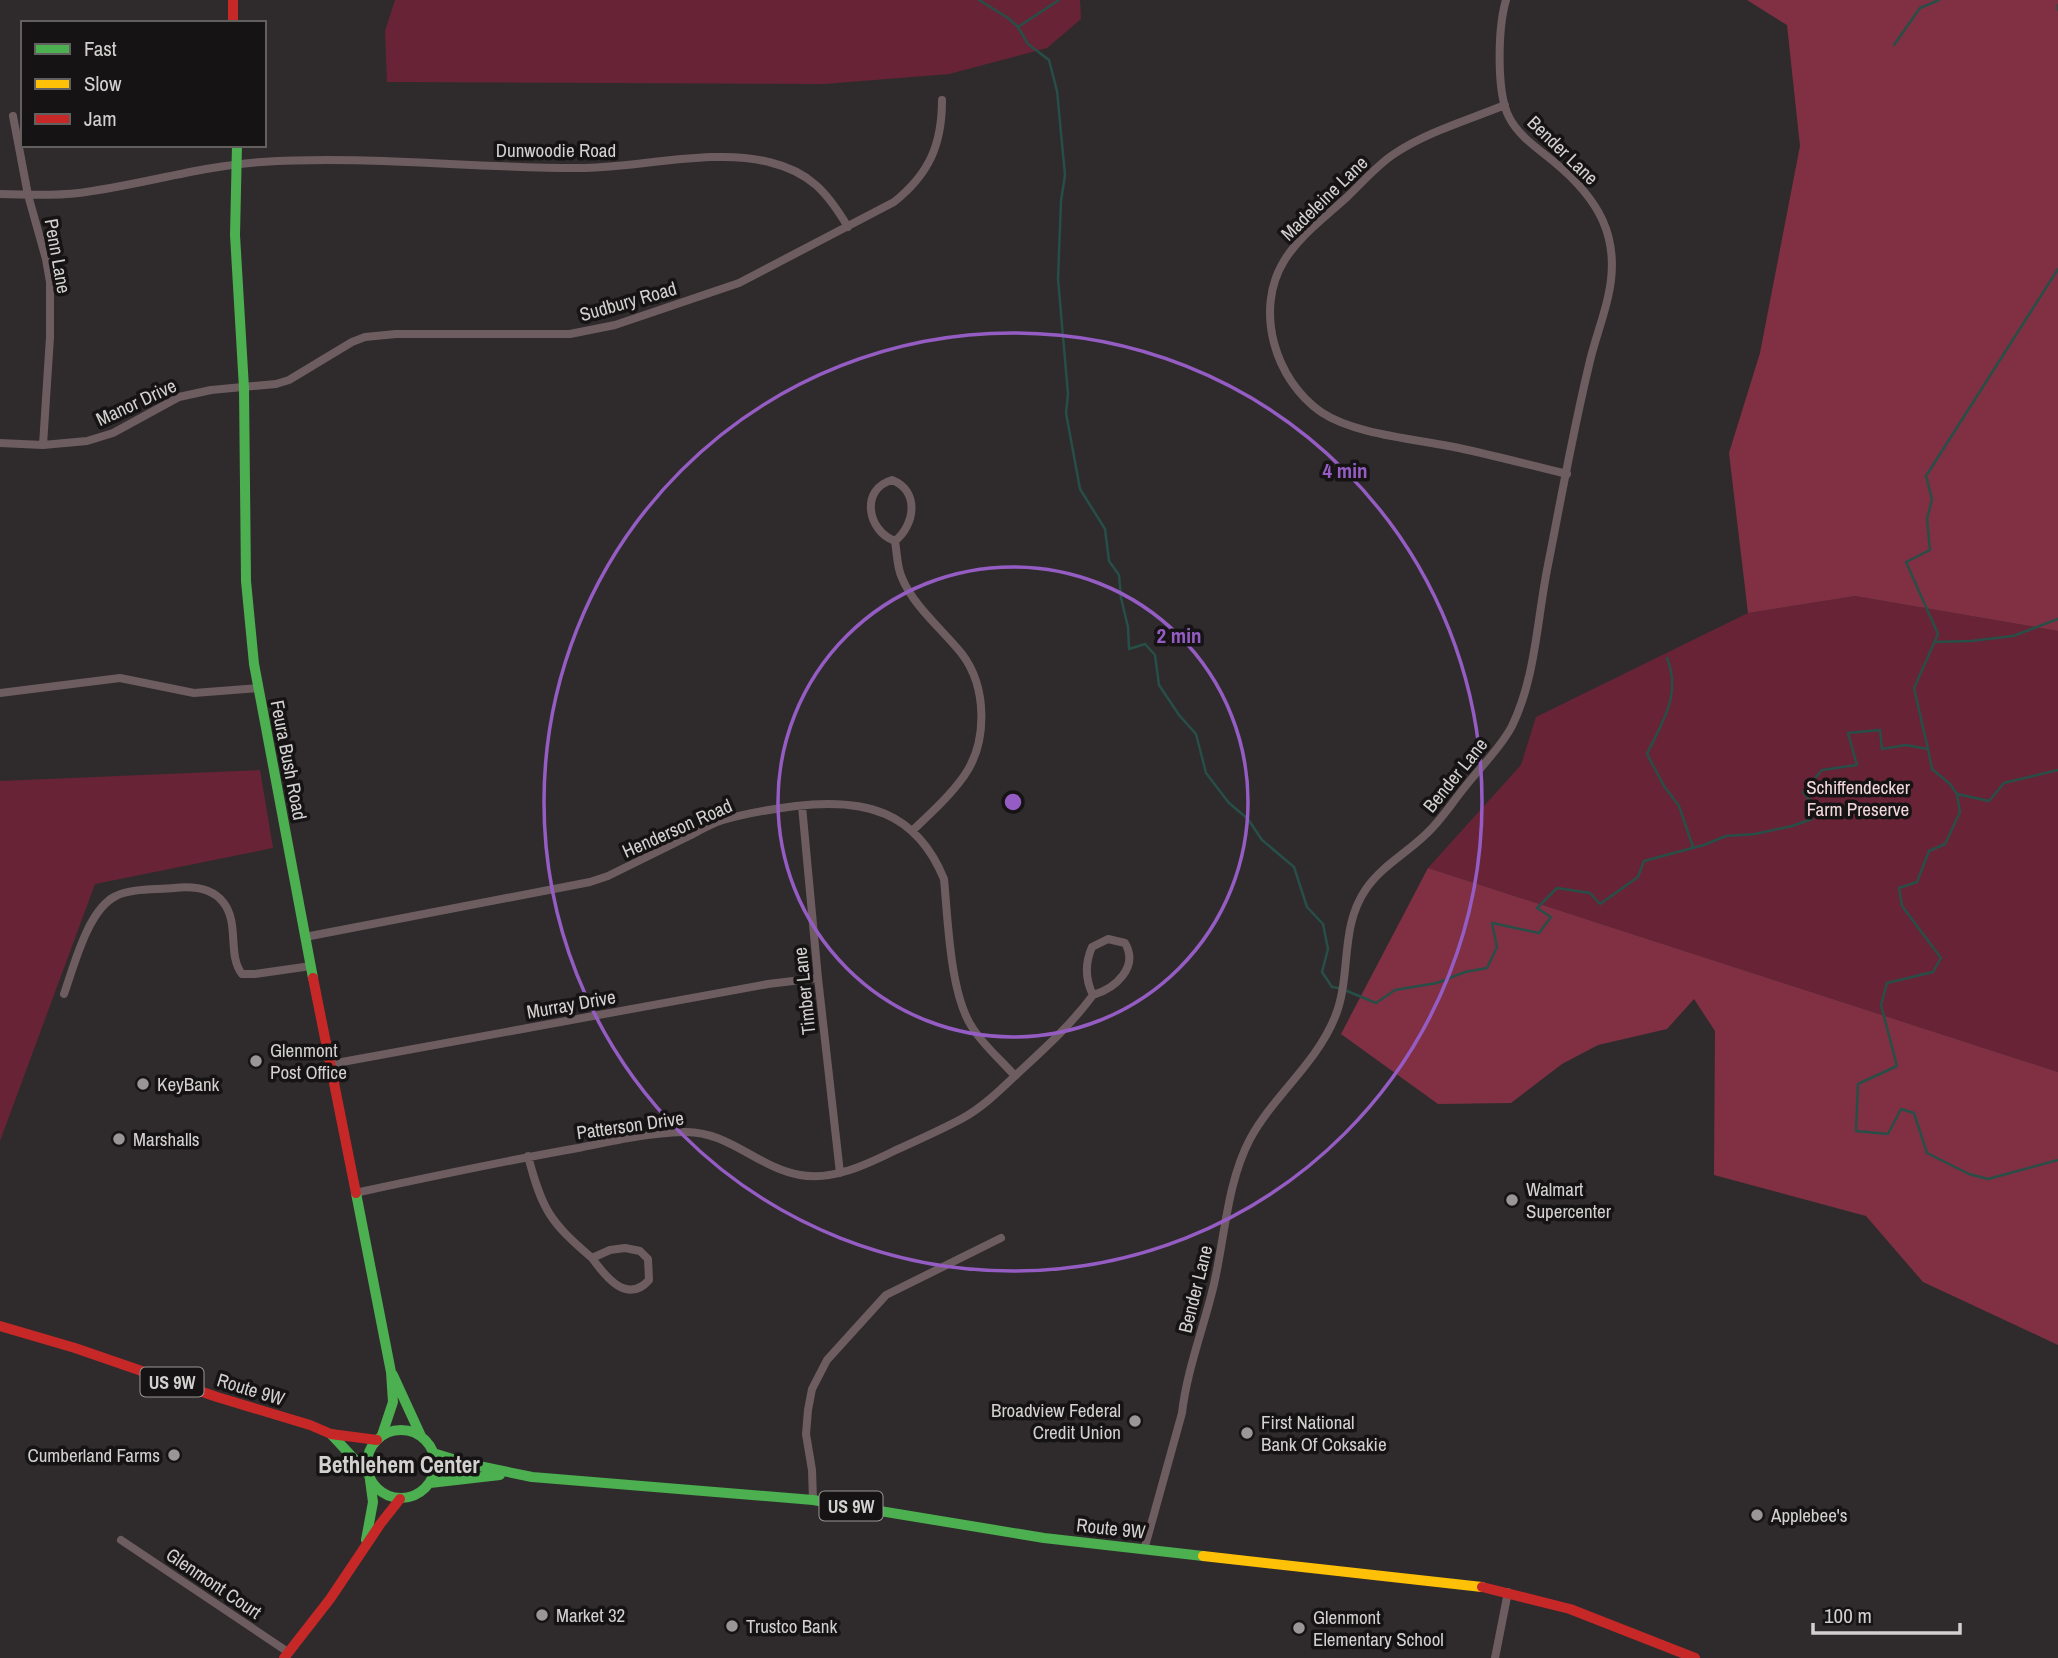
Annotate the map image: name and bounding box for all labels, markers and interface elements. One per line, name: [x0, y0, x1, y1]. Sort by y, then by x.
legend: [21, 21, 266, 147]
text: Fast: [84, 34, 117, 63]
text: Slow: [84, 69, 122, 98]
text: Jam: [84, 104, 117, 133]
street label: Bender Lane: [1522, 110, 1604, 190]
street label: Dunwoodie Road: [496, 137, 616, 163]
street label: Madeleine Lane: [1275, 150, 1373, 246]
street label: Penn Lane: [39, 217, 77, 295]
street label: Sudbury Road: [577, 275, 679, 327]
street label: Manor Drive: [92, 372, 180, 432]
text: 4 min: [1323, 456, 1367, 485]
text: 2 min: [1157, 621, 1201, 650]
street label: Feura Bush Road: [265, 698, 313, 822]
street label: Bender Lane: [1417, 732, 1493, 818]
park label: Schiffendecker Farm Preserve: [1806, 774, 1911, 822]
centre of rings: [1001, 790, 1025, 814]
street label: Henderson Road: [618, 792, 736, 864]
street label: Timber Lane: [786, 946, 822, 1036]
street label: Murray Drive: [524, 983, 618, 1025]
place label: Glenmont Post Office: [270, 1037, 347, 1085]
marker: Glenmont Post Office: [248, 1053, 264, 1069]
place label: KeyBank: [157, 1071, 220, 1097]
marker: KeyBank: [135, 1076, 151, 1092]
street label: Patterson Drive: [575, 1105, 685, 1145]
place label: Marshalls: [133, 1126, 200, 1152]
marker: Marshalls: [111, 1131, 127, 1147]
place label: Walmart Supercenter: [1526, 1176, 1612, 1224]
marker: Walmart Supercenter: [1504, 1192, 1520, 1208]
street label: Bender Lane: [1172, 1243, 1218, 1335]
street label: Route 9W: [214, 1366, 288, 1412]
road number: US 9W: [140, 1367, 204, 1396]
place label: Broadview Federal Credit Union: [991, 1397, 1121, 1445]
place label: First National Bank Of Coksakie: [1261, 1409, 1387, 1457]
marker: Broadview Federal Credit Union: [1127, 1413, 1143, 1429]
marker: First National Bank Of Coksakie: [1239, 1425, 1255, 1441]
place label: Cumberland Farms: [27, 1442, 160, 1468]
marker: Cumberland Farms: [166, 1447, 182, 1463]
district label: Bethlehem Center: [318, 1449, 480, 1480]
road number: US 9W: [820, 1492, 882, 1520]
place label: Applebee's: [1770, 1502, 1848, 1528]
marker: Applebee's: [1749, 1507, 1765, 1523]
street label: Route 9W: [1075, 1511, 1147, 1545]
street label: Glenmont Court: [161, 1541, 267, 1625]
scale bar: [1813, 1592, 1960, 1636]
text: 100 m: [1824, 1601, 1872, 1630]
place label: Market 32: [556, 1602, 625, 1628]
place label: Glenmont Elementary School: [1313, 1604, 1444, 1652]
marker: Market 32: [534, 1607, 550, 1623]
place label: Trustco Bank: [746, 1613, 837, 1639]
marker: Trustco Bank: [724, 1618, 740, 1634]
marker: Glenmont Elementary School: [1291, 1620, 1307, 1636]

